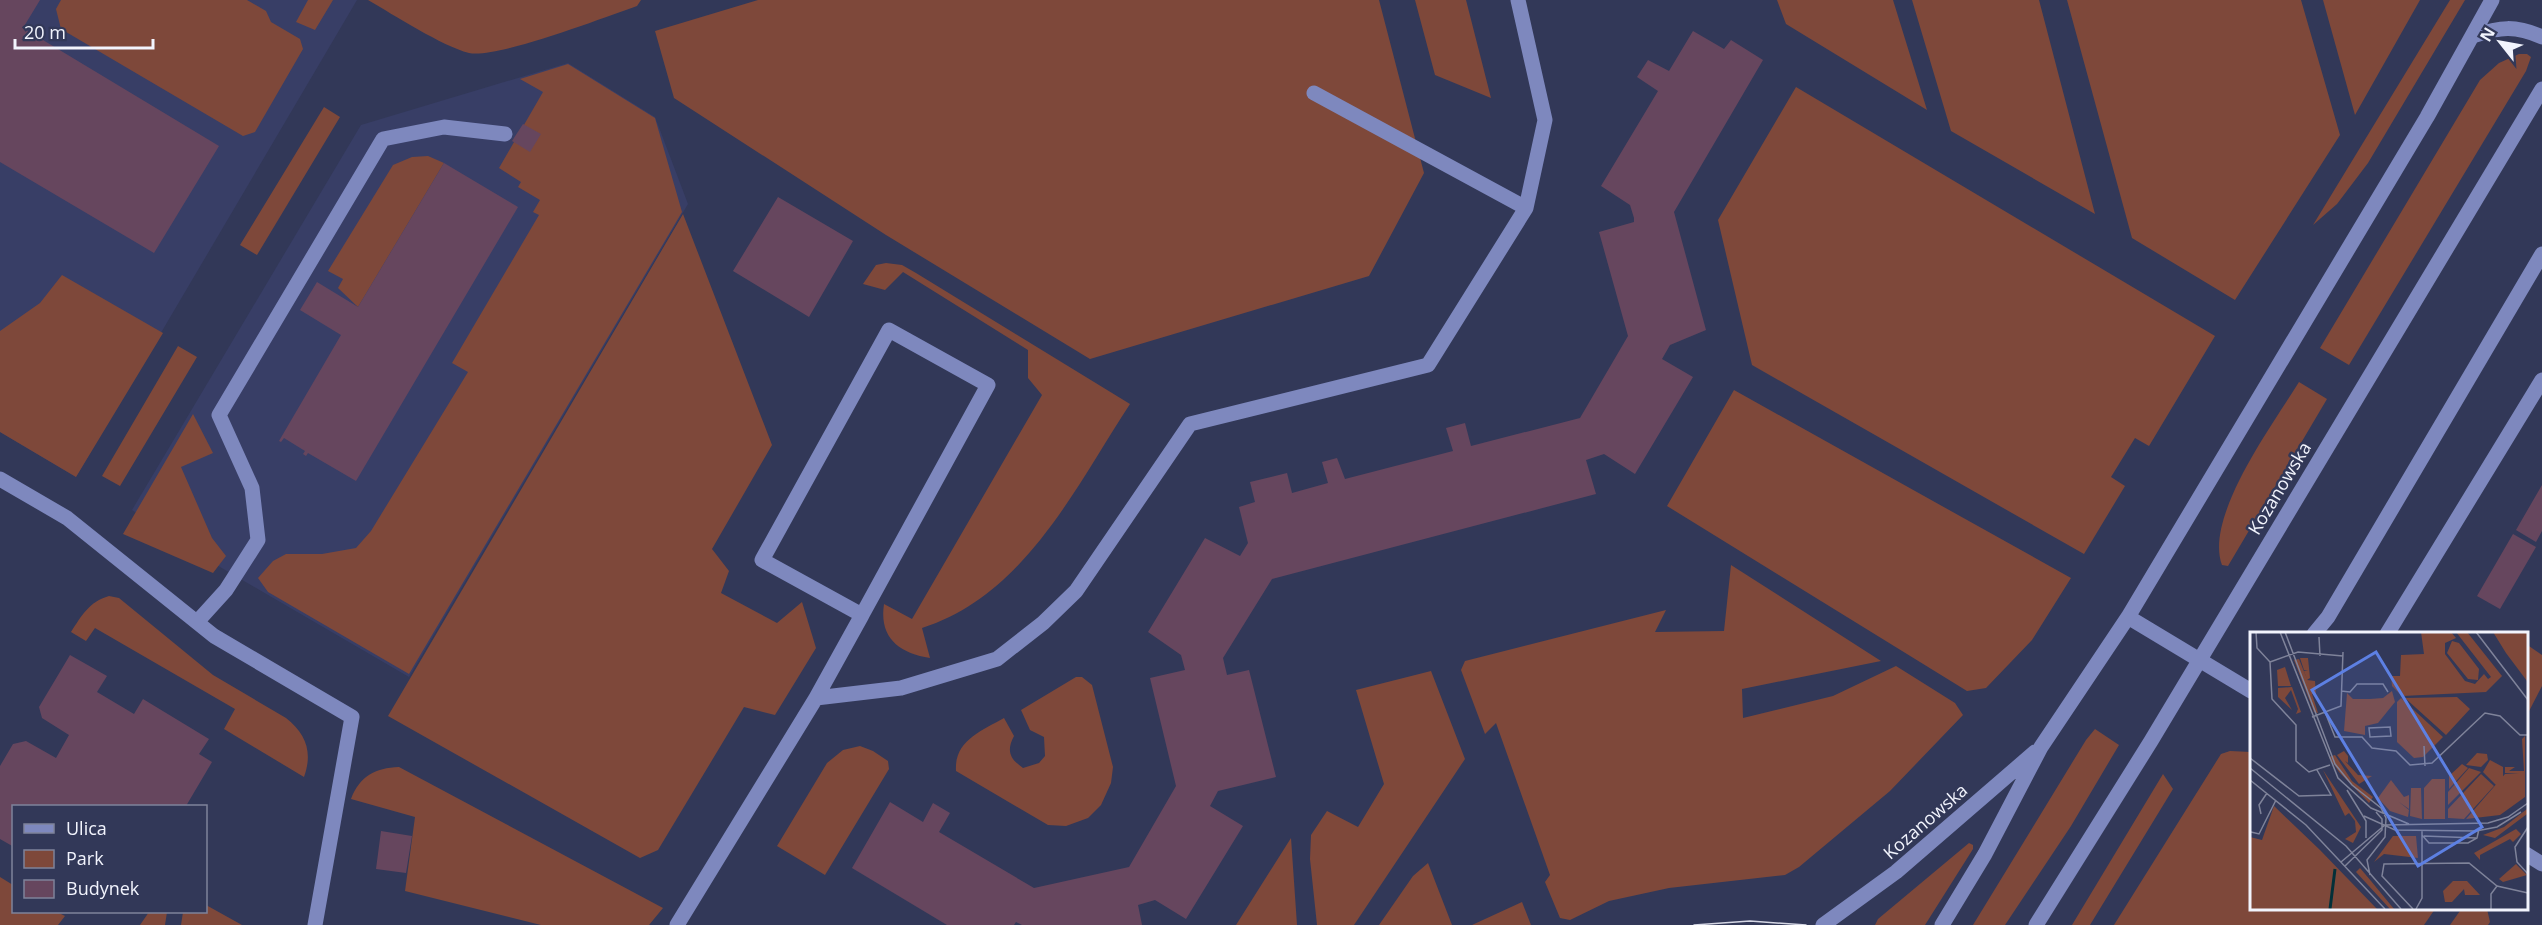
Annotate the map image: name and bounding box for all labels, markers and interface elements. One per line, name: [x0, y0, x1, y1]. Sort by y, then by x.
scale bar: [15, 12, 153, 50]
north arrow: [2470, 12, 2530, 72]
text: 20 m: [24, 20, 66, 44]
text: N: [2474, 23, 2500, 46]
street label: Kozanowska: [2242, 437, 2316, 539]
inset map: [2250, 632, 2527, 910]
street label: Kozanowska: [1878, 778, 1972, 864]
legend: [12, 805, 207, 913]
text: Ulica: [66, 816, 107, 840]
text: Park: [66, 846, 104, 870]
text: Budynek: [66, 876, 140, 900]

